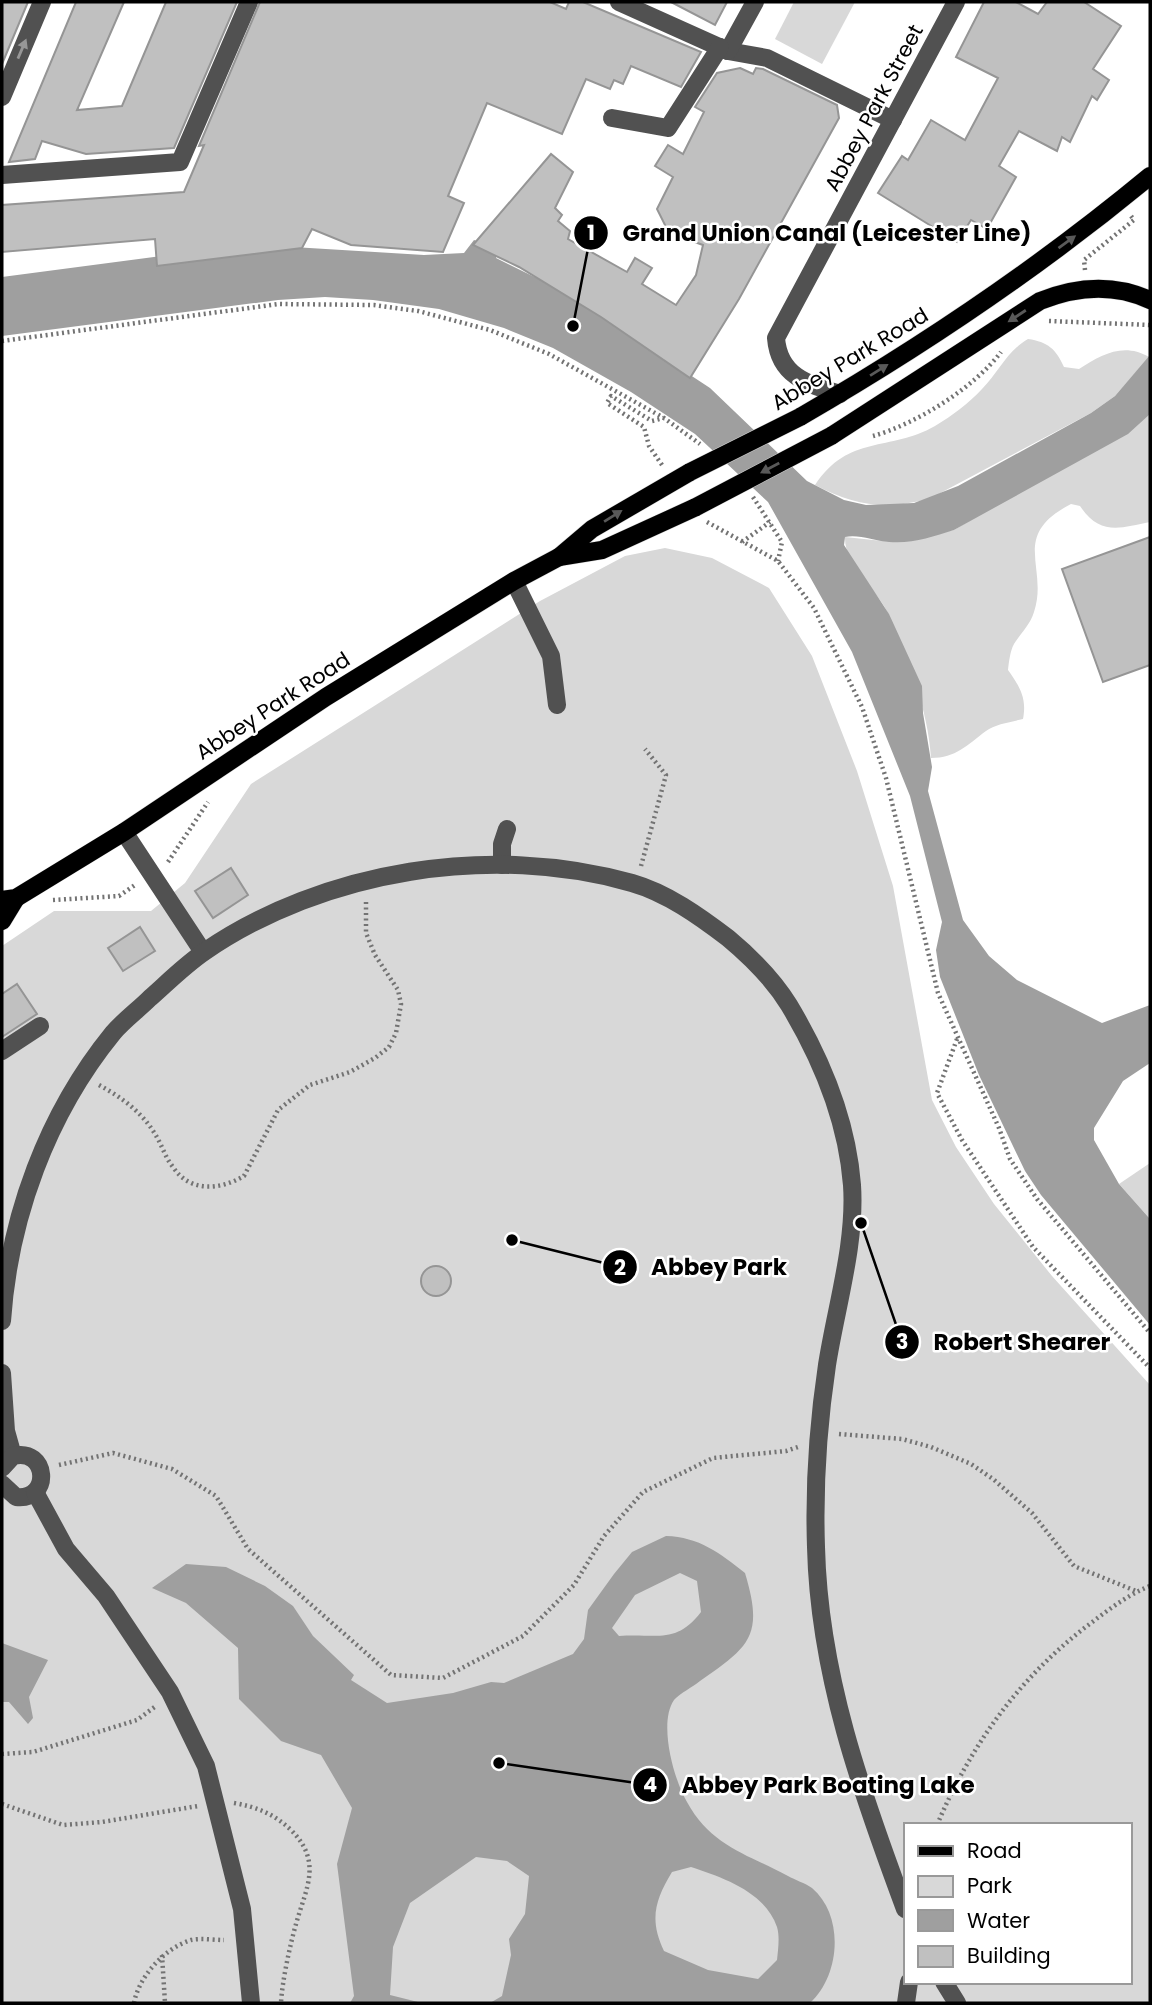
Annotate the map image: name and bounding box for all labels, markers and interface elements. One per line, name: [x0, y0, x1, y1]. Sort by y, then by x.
street label: Abbey Park Street: [817, 19, 930, 196]
one-way arrow: [16, 39, 27, 60]
callout: Grand Union Canal (Leicester Line): [574, 211, 1045, 255]
text: Grand Union Canal (Leicester Line): [623, 217, 1031, 249]
text: 1: [587, 218, 595, 247]
one-way arrow: [1058, 235, 1076, 250]
street label: Abbey Park Road: [766, 300, 934, 417]
one-way arrow: [1008, 309, 1026, 323]
one-way arrow: [870, 363, 889, 376]
one-way arrow: [761, 462, 780, 474]
one-way arrow: [603, 509, 622, 522]
street label: Abbey Park Road: [190, 645, 355, 766]
callout: Abbey Park: [602, 1245, 801, 1289]
text: Abbey Park: [651, 1251, 788, 1283]
text: 2: [614, 1253, 626, 1282]
callout: Robert Shearer: [884, 1320, 1124, 1364]
text: Robert Shearer: [934, 1326, 1111, 1358]
text: 3: [896, 1327, 908, 1356]
callout: Abbey Park Boating Lake: [633, 1763, 989, 1807]
text: Abbey Park Boating Lake: [681, 1769, 975, 1801]
text: 4: [643, 1770, 657, 1799]
legend: [904, 1823, 1131, 1984]
text: Road: [967, 1836, 1022, 1865]
text: Park: [967, 1871, 1012, 1900]
text: Water: [967, 1906, 1030, 1935]
text: Building: [967, 1941, 1051, 1970]

